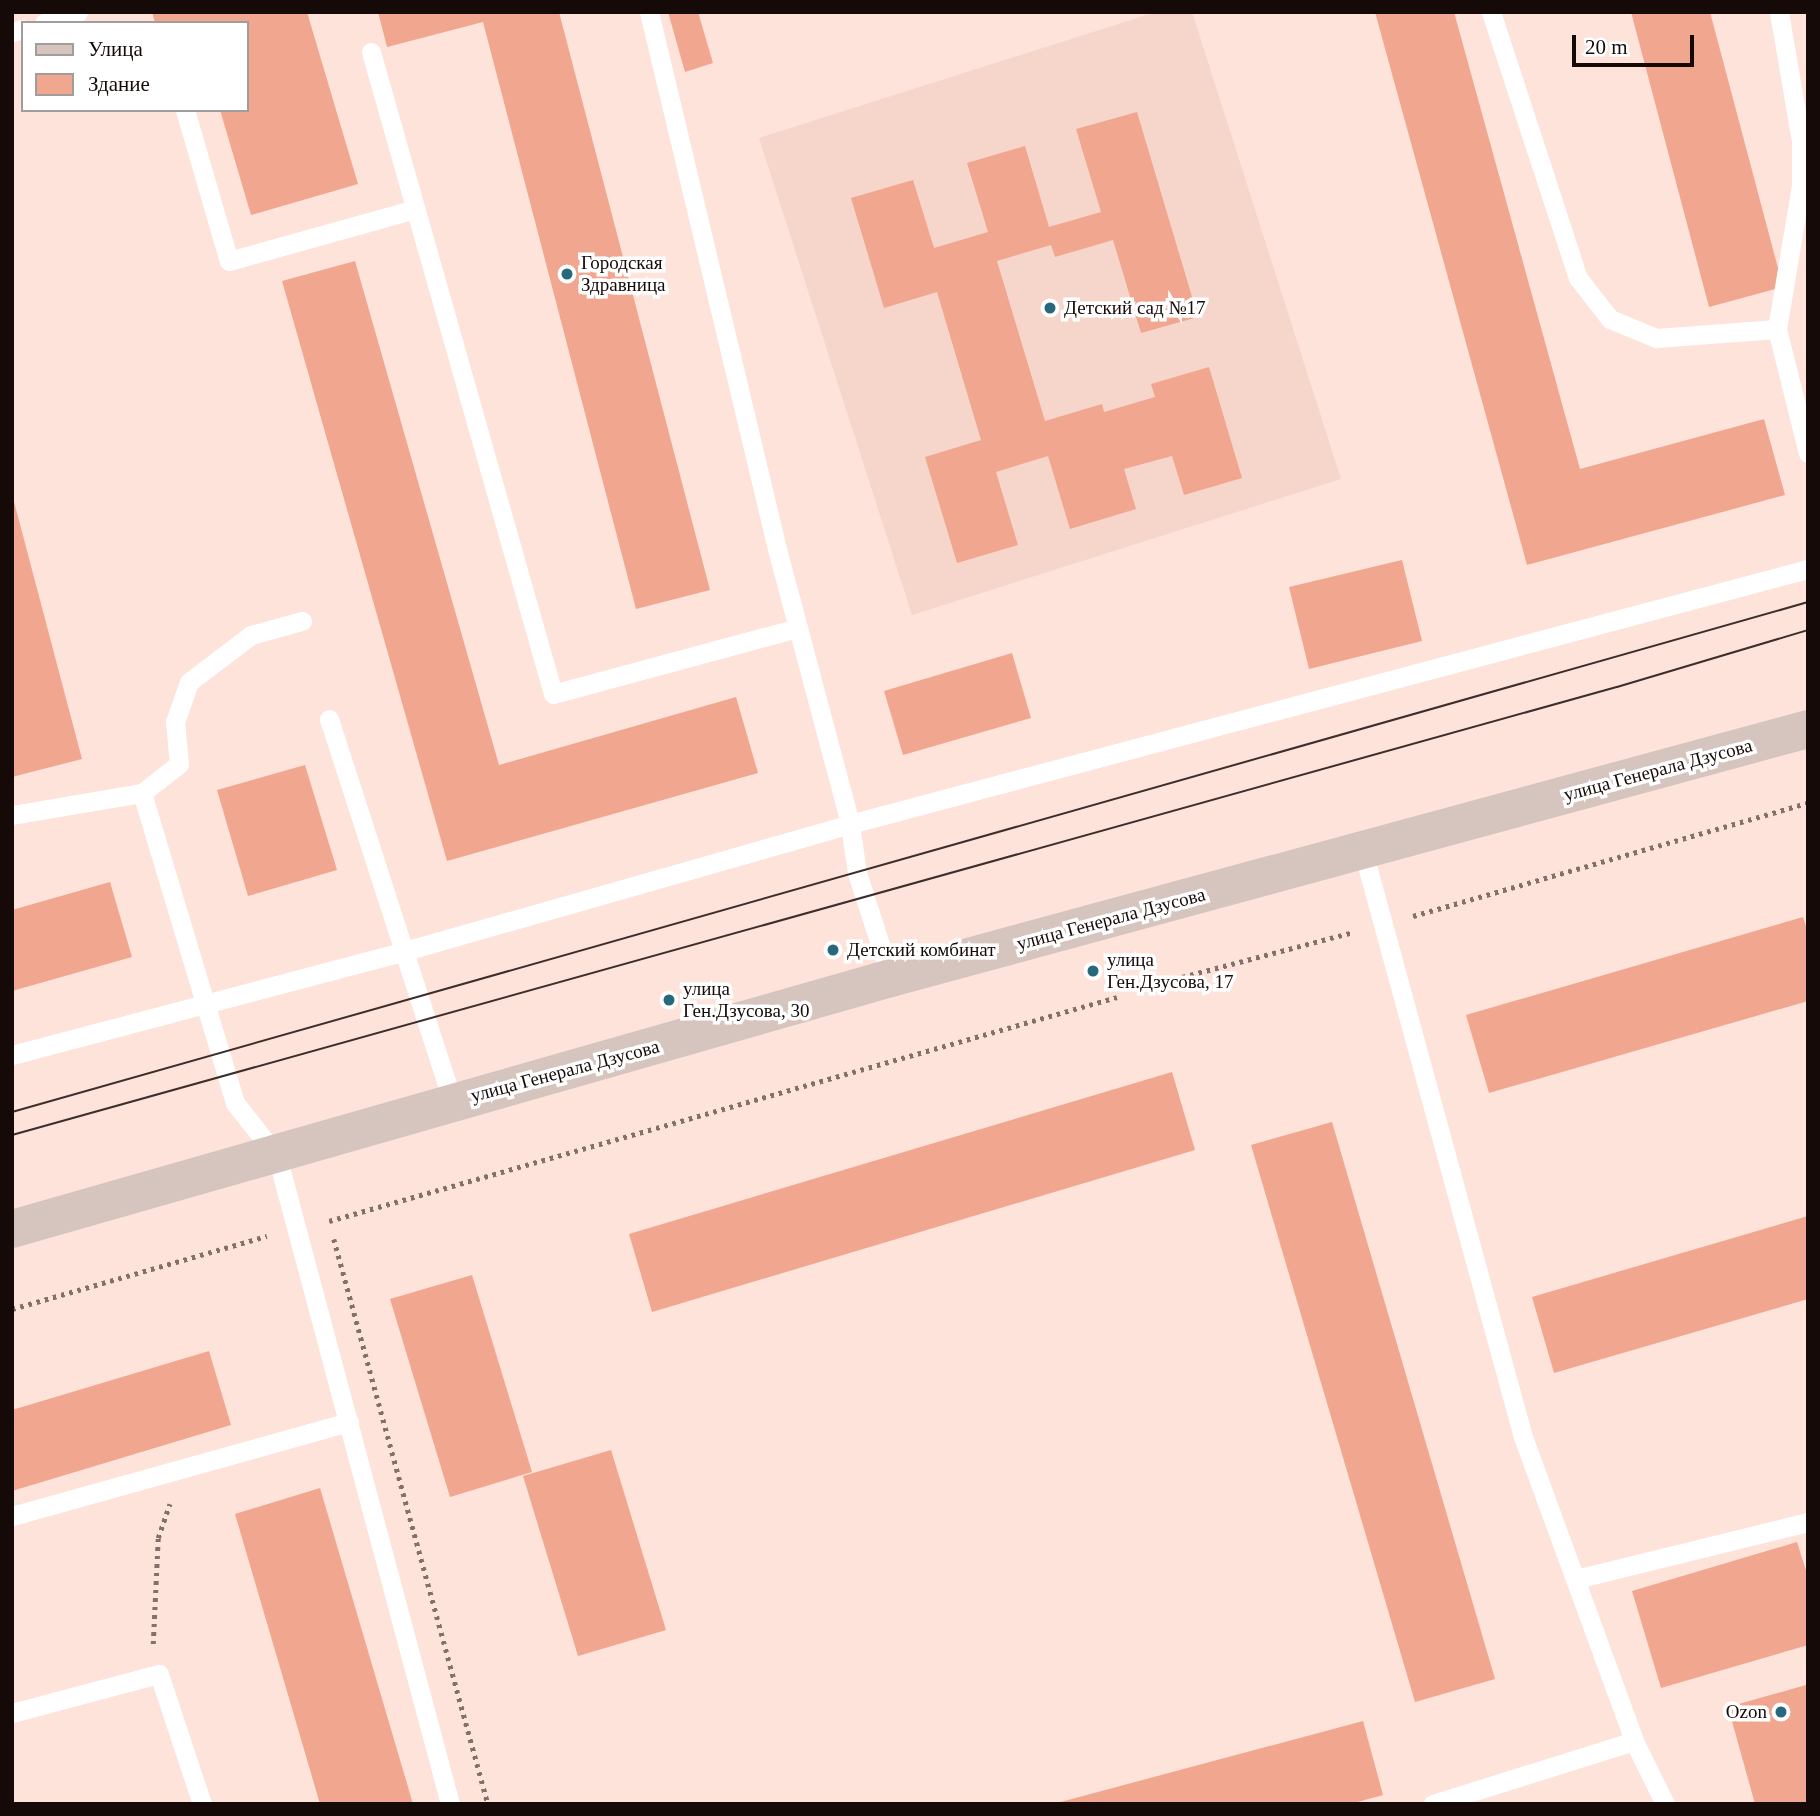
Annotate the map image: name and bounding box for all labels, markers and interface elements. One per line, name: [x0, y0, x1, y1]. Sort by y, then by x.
legend: [21, 21, 248, 112]
scale bar: [1575, 21, 1698, 65]
text: 20 m: [1585, 35, 1628, 59]
text: Улица: [88, 37, 143, 61]
text: Здание: [88, 72, 150, 96]
place label: Городская Здравница: [581, 252, 666, 296]
marker: Городская Здравница: [559, 266, 575, 282]
place label: Детский сад №17: [1064, 297, 1206, 319]
marker: Детский сад №17: [1042, 300, 1058, 316]
street label: улица Генерала Дзусова: [1561, 734, 1755, 806]
street label: улица Генерала Дзусова: [1014, 883, 1208, 955]
place label: Детский комбинат: [847, 939, 996, 961]
marker: Детский комбинат: [825, 942, 841, 958]
place label: улица Ген.Дзусова, 17: [1107, 949, 1234, 993]
marker: улица Ген.Дзусова, 17: [1085, 963, 1101, 979]
place label: улица Ген.Дзусова, 30: [683, 978, 810, 1022]
marker: улица Ген.Дзусова, 30: [661, 992, 677, 1008]
street label: улица Генерала Дзусова: [468, 1035, 662, 1107]
place label: Ozon: [1726, 1701, 1767, 1723]
marker: Ozon: [1773, 1704, 1789, 1720]

